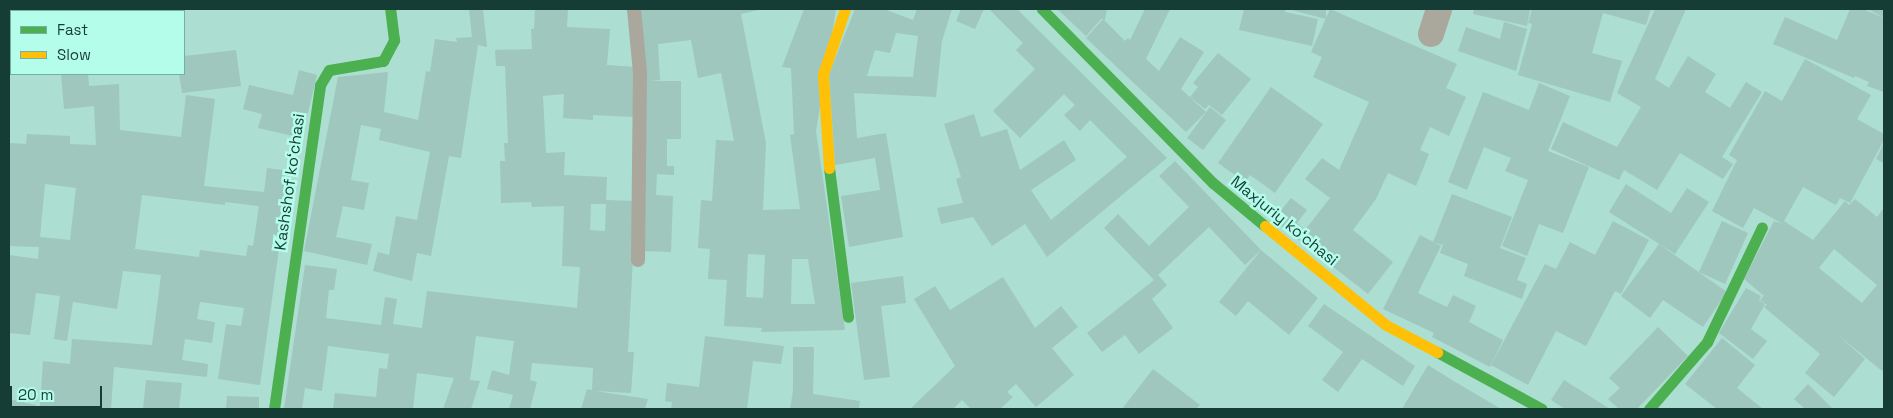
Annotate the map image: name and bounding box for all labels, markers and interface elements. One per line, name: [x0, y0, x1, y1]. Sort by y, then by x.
legend: [10, 10, 185, 75]
text: Fast: [57, 20, 88, 39]
text: Slow: [57, 45, 91, 64]
street label: Kashshof koʻchasi: [271, 112, 309, 252]
street label: Maxjuriy koʻchasi: [1227, 172, 1341, 270]
scale bar: [12, 376, 105, 408]
text: 20 m: [18, 385, 53, 404]

